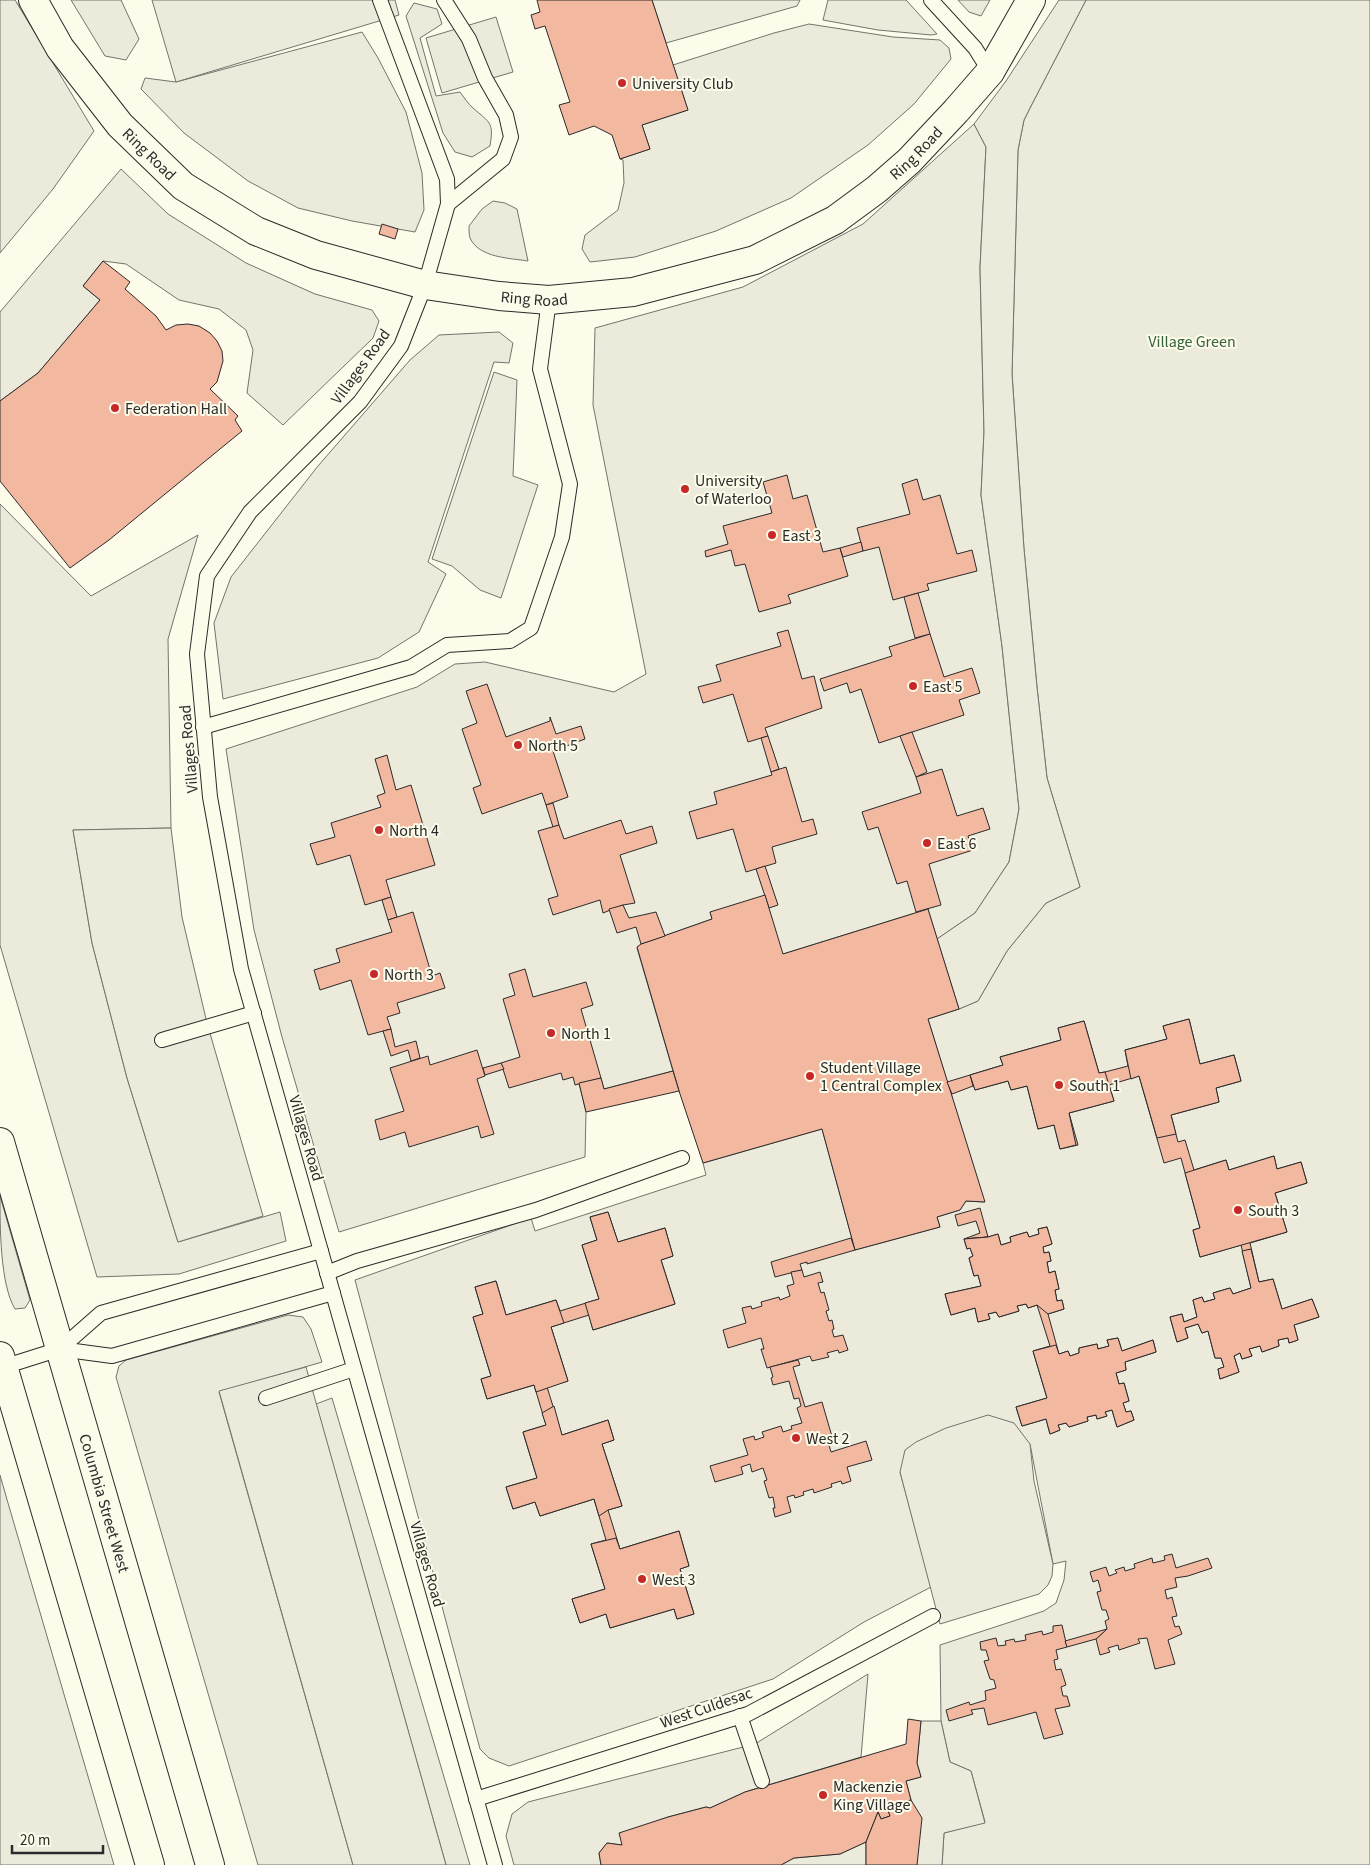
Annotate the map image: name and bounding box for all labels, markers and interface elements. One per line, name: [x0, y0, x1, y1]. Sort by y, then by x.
place label: University Club: [632, 73, 733, 95]
marker: University Club: [616, 77, 628, 89]
street label: Ring Road: [885, 122, 948, 185]
street label: Ring Road: [117, 123, 181, 186]
street label: Ring Road: [500, 286, 569, 312]
street label: Villages Road: [326, 324, 396, 409]
park label: Village Green: [1148, 331, 1236, 353]
place label: Federation Hall: [125, 398, 227, 420]
marker: Federation Hall: [109, 402, 121, 414]
place label: University of Waterloo: [695, 470, 772, 510]
marker: University of Waterloo: [679, 483, 691, 495]
place label: East 3: [782, 525, 821, 547]
marker: East 3: [766, 529, 778, 541]
place label: East 5: [923, 676, 962, 698]
marker: East 5: [907, 680, 919, 692]
street label: Villages Road: [174, 704, 204, 794]
place label: North 5: [528, 735, 578, 757]
marker: North 5: [512, 739, 524, 751]
place label: North 4: [389, 820, 439, 842]
marker: North 4: [373, 824, 385, 836]
place label: East 6: [937, 833, 976, 855]
marker: East 6: [921, 837, 933, 849]
place label: North 3: [384, 964, 434, 986]
marker: North 3: [368, 968, 380, 980]
place label: North 1: [561, 1023, 611, 1045]
marker: North 1: [545, 1027, 557, 1039]
place label: Student Village 1 Central Complex: [820, 1057, 942, 1097]
marker: Student Village 1 Central Complex: [804, 1070, 816, 1082]
place label: South 1: [1069, 1075, 1120, 1097]
marker: South 1: [1053, 1079, 1065, 1091]
street label: Villages Road: [283, 1093, 329, 1184]
place label: South 3: [1248, 1200, 1299, 1222]
marker: South 3: [1232, 1204, 1244, 1216]
place label: West 2: [806, 1428, 850, 1450]
street label: Columbia Street West: [73, 1431, 135, 1576]
marker: West 2: [790, 1432, 802, 1444]
street label: Villages Road: [404, 1519, 450, 1610]
place label: West 3: [652, 1569, 696, 1591]
marker: West 3: [636, 1573, 648, 1585]
street label: West Culdesac: [657, 1682, 755, 1734]
place label: Mackenzie King Village: [833, 1776, 910, 1816]
marker: Mackenzie King Village: [817, 1789, 829, 1801]
scale bar: [12, 1822, 104, 1854]
text: 20 m: [20, 1830, 50, 1851]

